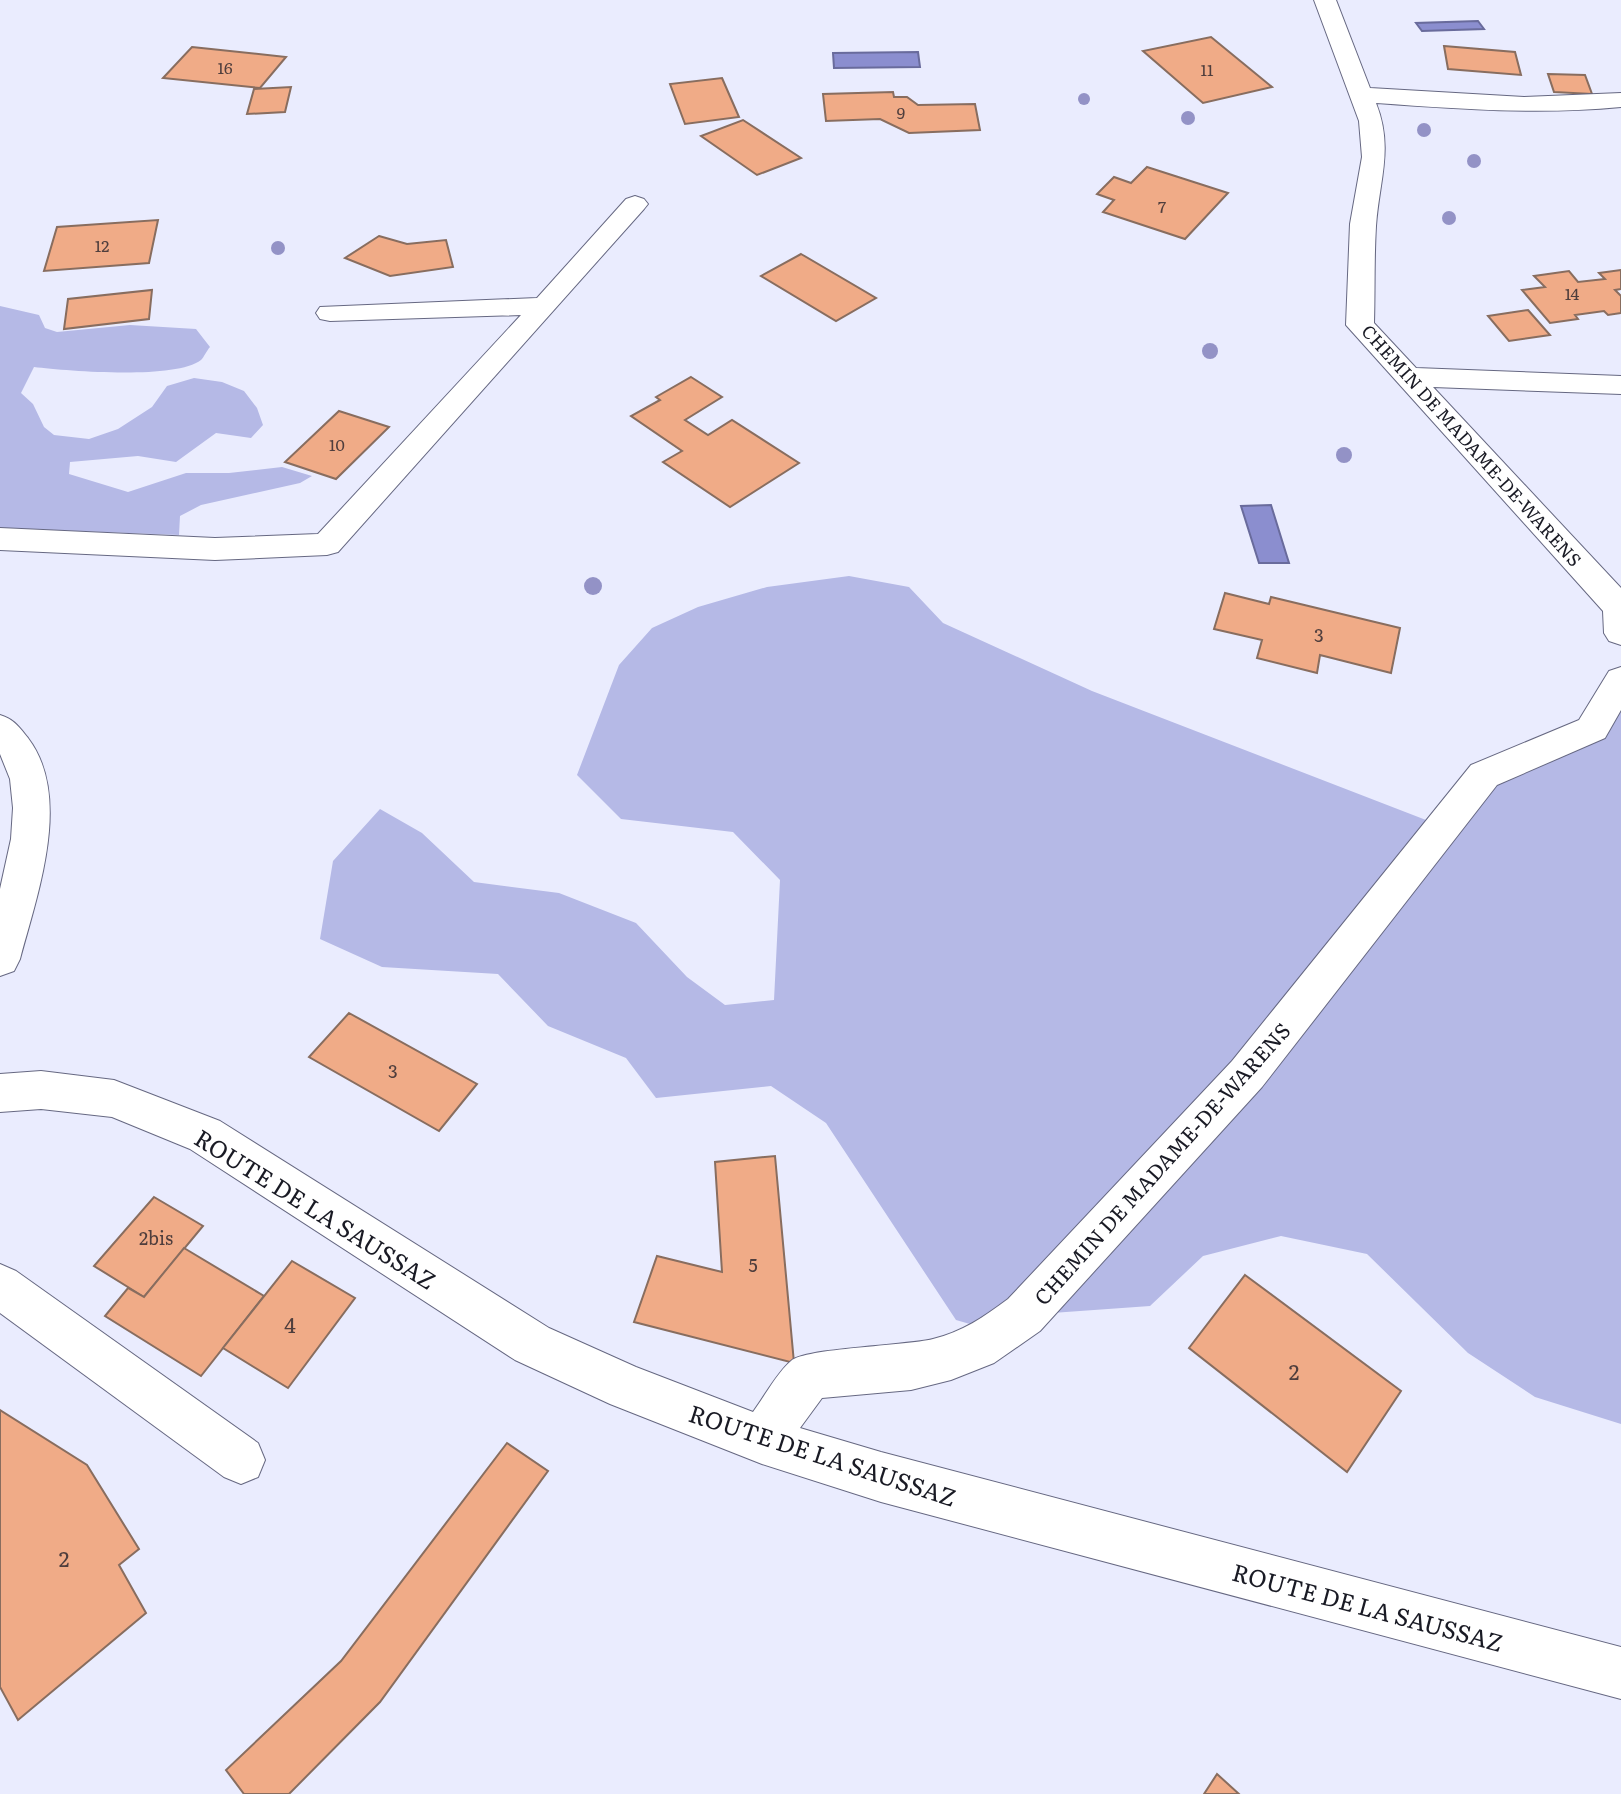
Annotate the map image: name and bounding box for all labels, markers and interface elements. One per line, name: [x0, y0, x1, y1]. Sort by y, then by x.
house number: 16: [217, 55, 233, 79]
house number: 11: [1200, 57, 1214, 81]
house number: 9: [897, 100, 905, 124]
house number: 7: [1158, 194, 1166, 218]
house number: 12: [95, 233, 109, 257]
house number: 14: [1565, 281, 1580, 305]
street label: CHEMIN DE MADAME-DE-WARENS: [1356, 318, 1588, 572]
house number: 10: [329, 432, 345, 456]
house number: 3: [1314, 621, 1324, 648]
street label: CHEMIN DE MADAME-DE-WARENS: [1026, 1015, 1296, 1311]
house number: 3: [388, 1057, 398, 1084]
street label: ROUTE DE LA SAUSSAZ: [188, 1119, 444, 1297]
house number: 2bis: [139, 1224, 173, 1251]
house number: 5: [748, 1251, 758, 1278]
house number: 4: [284, 1308, 296, 1339]
house number: 2: [1289, 1355, 1299, 1386]
street label: ROUTE DE LA SAUSSAZ: [685, 1394, 961, 1514]
house number: 2: [59, 1542, 69, 1573]
street label: ROUTE DE LA SAUSSAZ: [1229, 1553, 1507, 1659]

